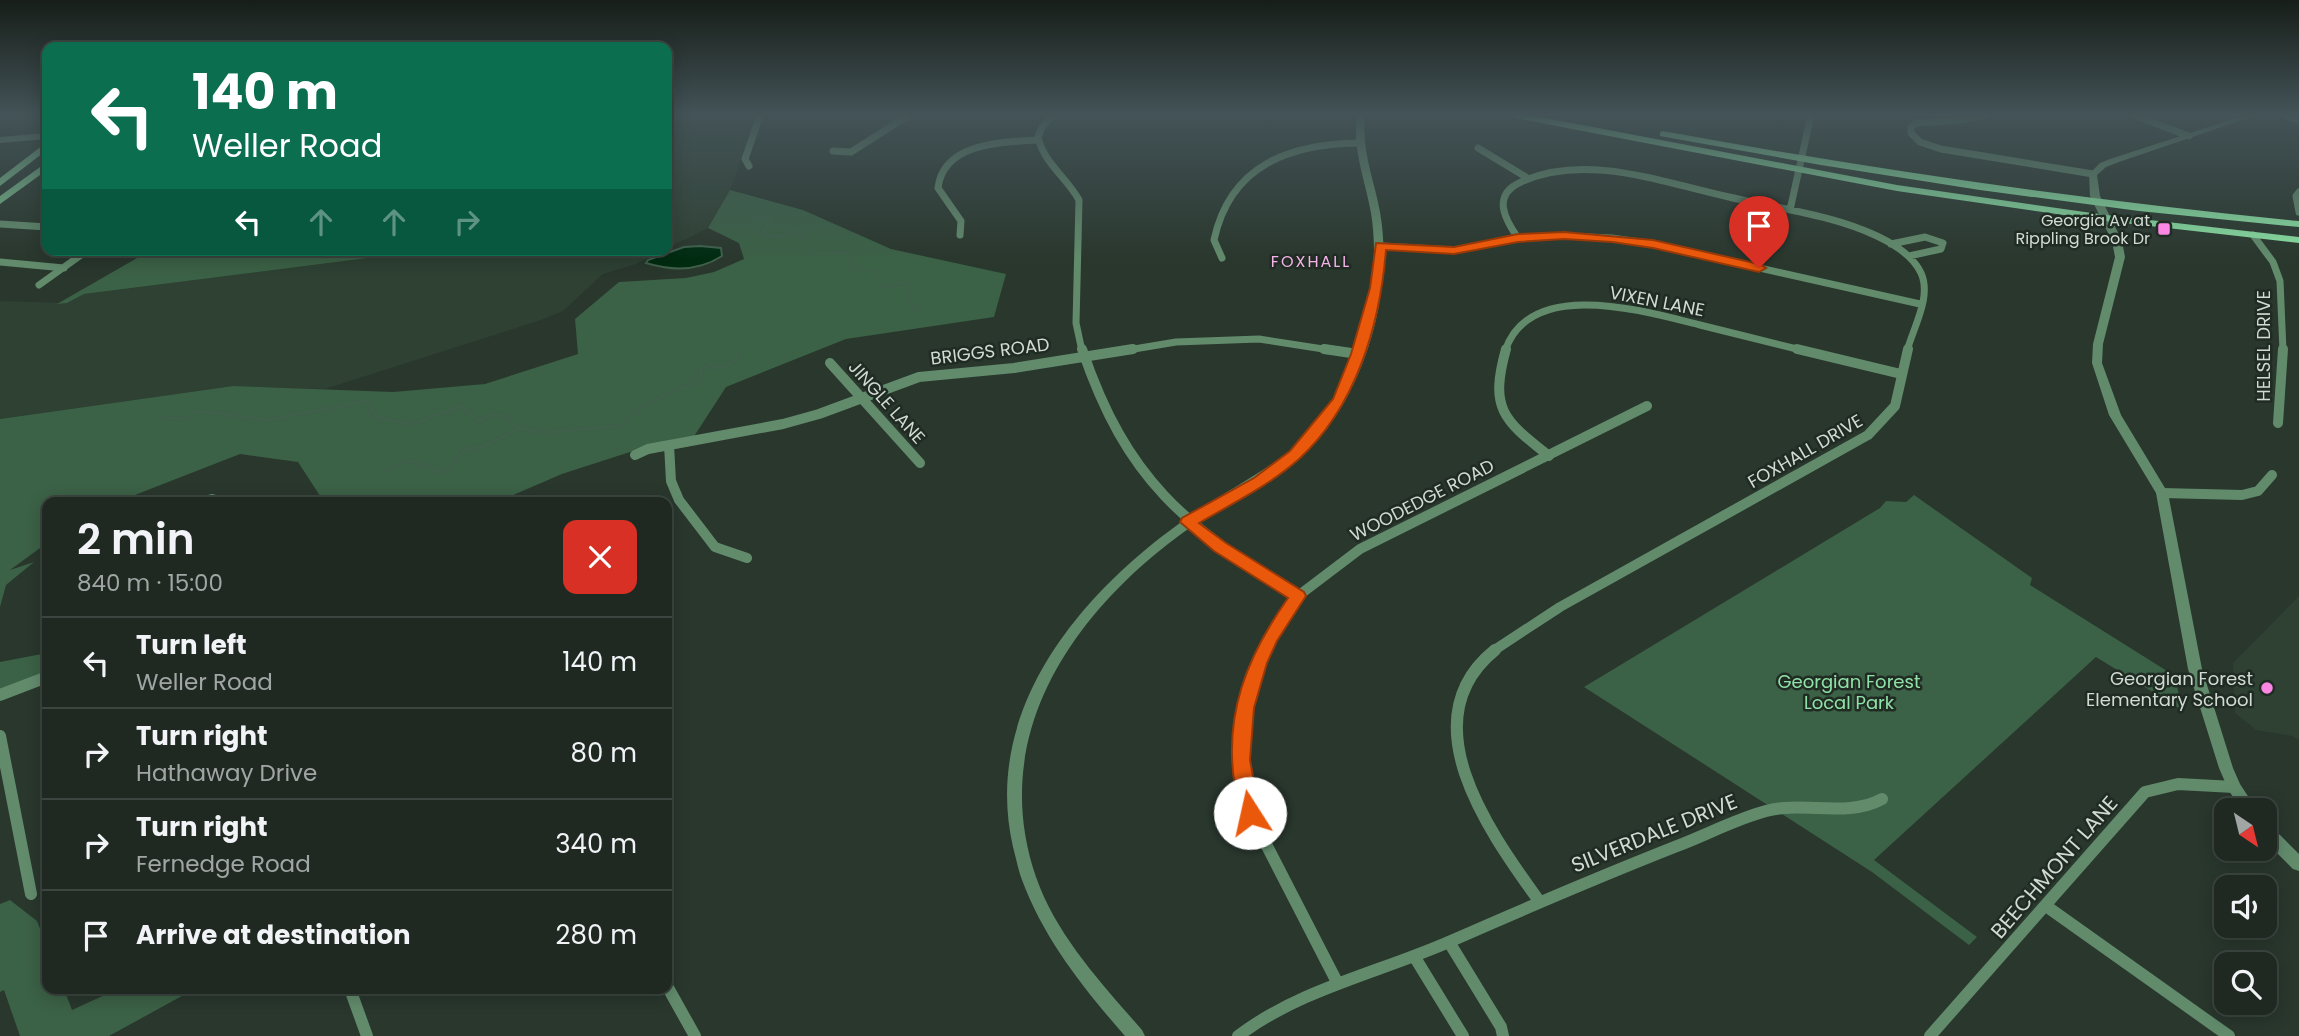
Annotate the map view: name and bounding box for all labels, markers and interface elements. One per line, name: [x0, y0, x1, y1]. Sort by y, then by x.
text: 140 m: [192, 58, 338, 126]
icon: left: [77, 70, 168, 161]
text: Weller Road: [192, 123, 382, 168]
pin: [1729, 196, 1789, 268]
icon: left: [229, 203, 267, 241]
icon: ahead: [302, 203, 340, 241]
icon: ahead: [375, 203, 413, 241]
icon: right: [448, 203, 486, 241]
icon: arrive: [1740, 207, 1778, 245]
place label: Georgia Av at Rippling Brook Dr: [2015, 209, 2150, 250]
marker: Georgia Av at Rippling Brook Dr: [2156, 221, 2172, 237]
district label: FOXHALL: [1271, 250, 1351, 273]
street label: VIXEN LANE: [1607, 280, 1707, 322]
street label: HELSEL DRIVE: [2251, 290, 2276, 402]
street label: BRIGGS ROAD: [929, 331, 1051, 371]
street label: JINGLE LANE: [843, 355, 931, 449]
street label: FOXHALL DRIVE: [1743, 408, 1867, 494]
street label: WOODEDGE ROAD: [1346, 453, 1498, 547]
text: 2 min: [77, 510, 195, 569]
button: close: [563, 520, 637, 594]
text: 840 m · 15:00: [77, 567, 223, 599]
text: Turn left: [136, 627, 247, 663]
icon: left: [77, 644, 115, 682]
text: 140 m: [562, 644, 637, 680]
text: Weller Road: [136, 666, 273, 698]
place label: Georgian Forest Elementary School: [2086, 666, 2253, 712]
park label: Georgian Forest Local Park: [1778, 669, 1920, 715]
marker: Georgian Forest Elementary School: [2259, 680, 2275, 696]
text: Turn right: [136, 718, 268, 754]
icon: right: [77, 735, 115, 773]
text: 80 m: [571, 735, 637, 771]
text: Hathaway Drive: [136, 757, 317, 789]
position arrow: [1213, 776, 1287, 850]
street label: SILVERDALE DRIVE: [1567, 786, 1741, 880]
street label: BEECHMONT LANE: [1984, 789, 2124, 945]
north arrow: [2214, 798, 2277, 861]
map controls: [2214, 798, 2277, 1015]
text: Turn right: [136, 809, 268, 845]
icon: right: [77, 826, 115, 864]
text: 340 m: [555, 826, 637, 862]
text: Fernedge Road: [136, 848, 311, 880]
button: sound: [2214, 875, 2277, 938]
icon: arrive: [77, 917, 115, 955]
text: Arrive at destination: [136, 917, 411, 953]
text: 280 m: [556, 917, 637, 953]
button: search: [2214, 952, 2277, 1015]

